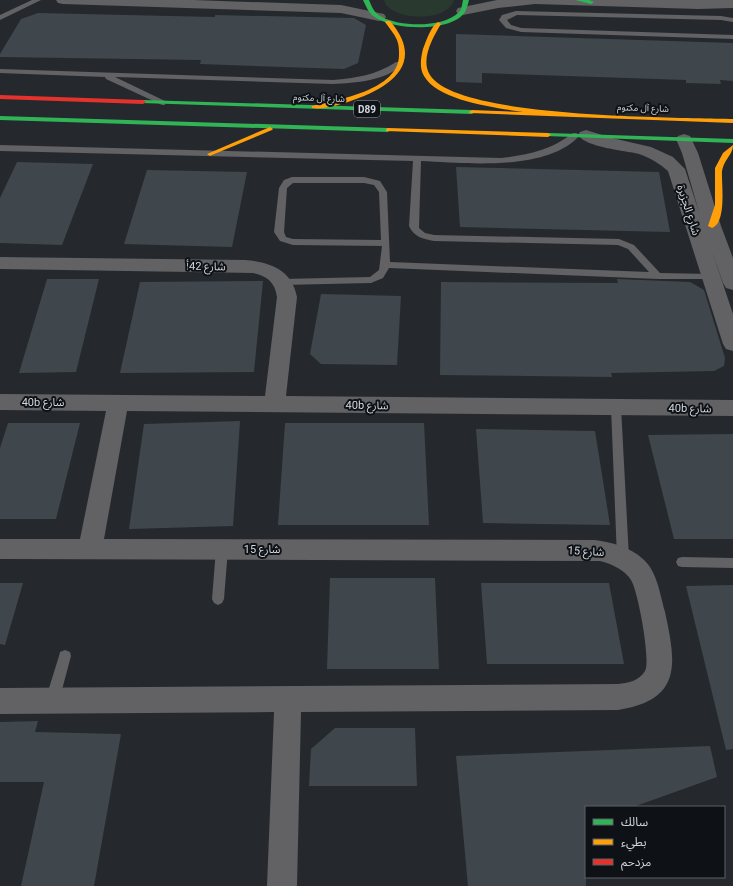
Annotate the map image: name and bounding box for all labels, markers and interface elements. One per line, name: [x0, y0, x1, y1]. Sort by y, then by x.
street label: شارع آل مكتوم: [293, 92, 345, 106]
road number: D89: [354, 101, 380, 117]
street label: شارع آل مكتوم: [617, 102, 669, 116]
street label: شارع الجزيرة: [673, 183, 703, 238]
street label: شارع 42أ: [186, 259, 226, 274]
street label: 40b شارع: [22, 396, 65, 410]
street label: 40b شارع: [345, 399, 389, 413]
street label: 40b شارع: [668, 402, 712, 416]
street label: شارع 15: [244, 543, 281, 557]
street label: شارع 15: [567, 544, 605, 560]
legend: [585, 806, 725, 878]
text: سالك: [621, 815, 648, 829]
text: بطيء: [621, 835, 647, 852]
text: مزدحم: [621, 855, 651, 871]

